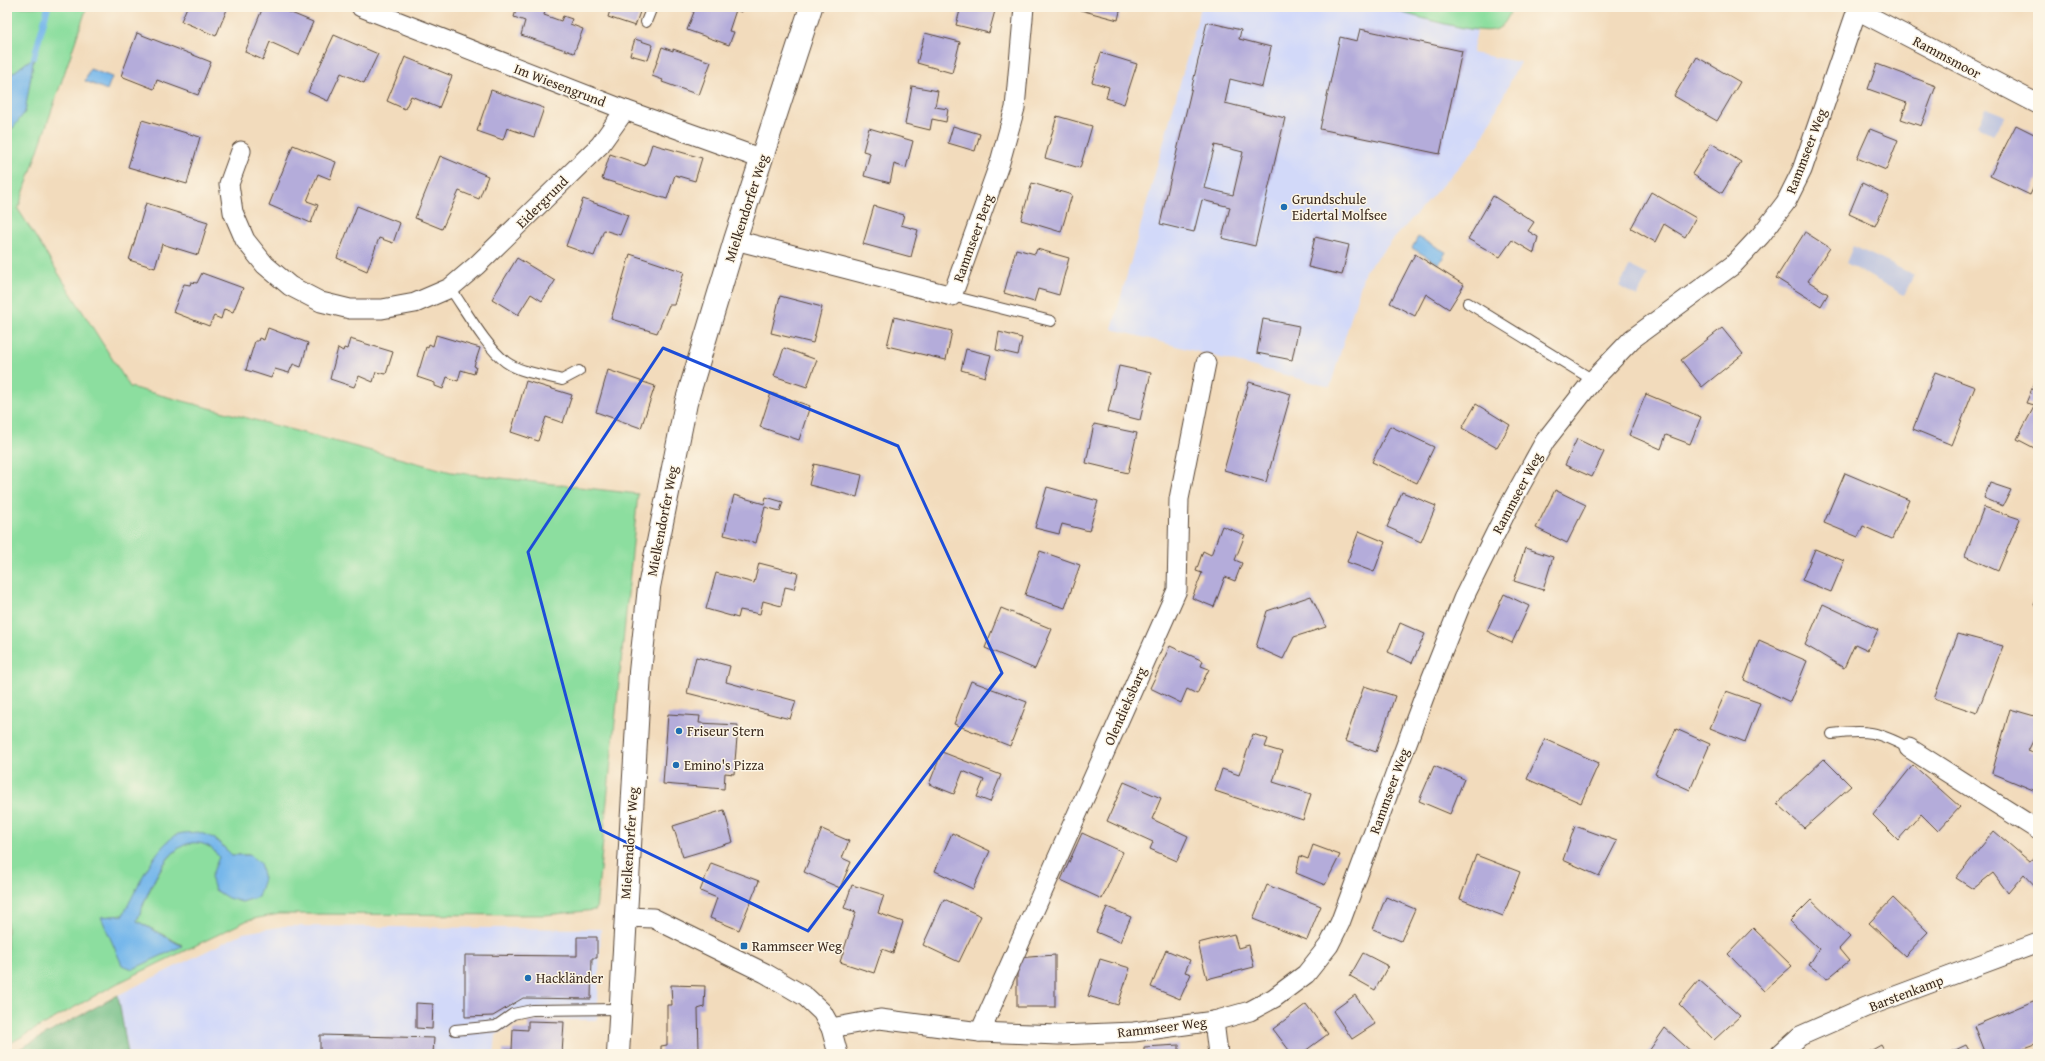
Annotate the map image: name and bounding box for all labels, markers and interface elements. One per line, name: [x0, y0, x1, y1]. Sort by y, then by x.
street label: Rammsmoor: [1909, 31, 1985, 83]
street label: Im Wiesengrund: [511, 58, 609, 112]
street label: Rammseer Weg: [1781, 105, 1831, 197]
street label: Mielkendorfer Weg: [719, 151, 773, 265]
street label: Eidergrund: [511, 171, 573, 233]
place label: Grundschule Eidertal Molfsee: [1292, 189, 1388, 225]
street label: Rammseer Berg: [948, 191, 998, 285]
marker: Grundschule Eidertal Molfsee: [1279, 202, 1289, 212]
street label: Rammseer Weg: [1487, 449, 1547, 537]
street label: Mielkendorfer Weg: [641, 464, 683, 578]
street label: Olendieksbarg: [1099, 663, 1151, 748]
place label: Friseur Stern: [687, 721, 764, 741]
marker: Friseur Stern: [674, 726, 684, 736]
street label: Rammseer Weg: [1364, 745, 1414, 837]
place label: Emino's Pizza: [684, 755, 764, 775]
marker: Emino's Pizza: [671, 760, 681, 770]
street label: Mielkendorfer Weg: [615, 786, 643, 900]
place label: Rammseer Weg: [752, 936, 842, 956]
marker: Rammseer Weg: [739, 941, 749, 951]
place label: Hackländer: [536, 968, 603, 988]
street label: Barstenkamp: [1866, 970, 1946, 1016]
marker: Hackländer: [523, 973, 533, 983]
street label: Rammseer Weg: [1116, 1012, 1208, 1042]

